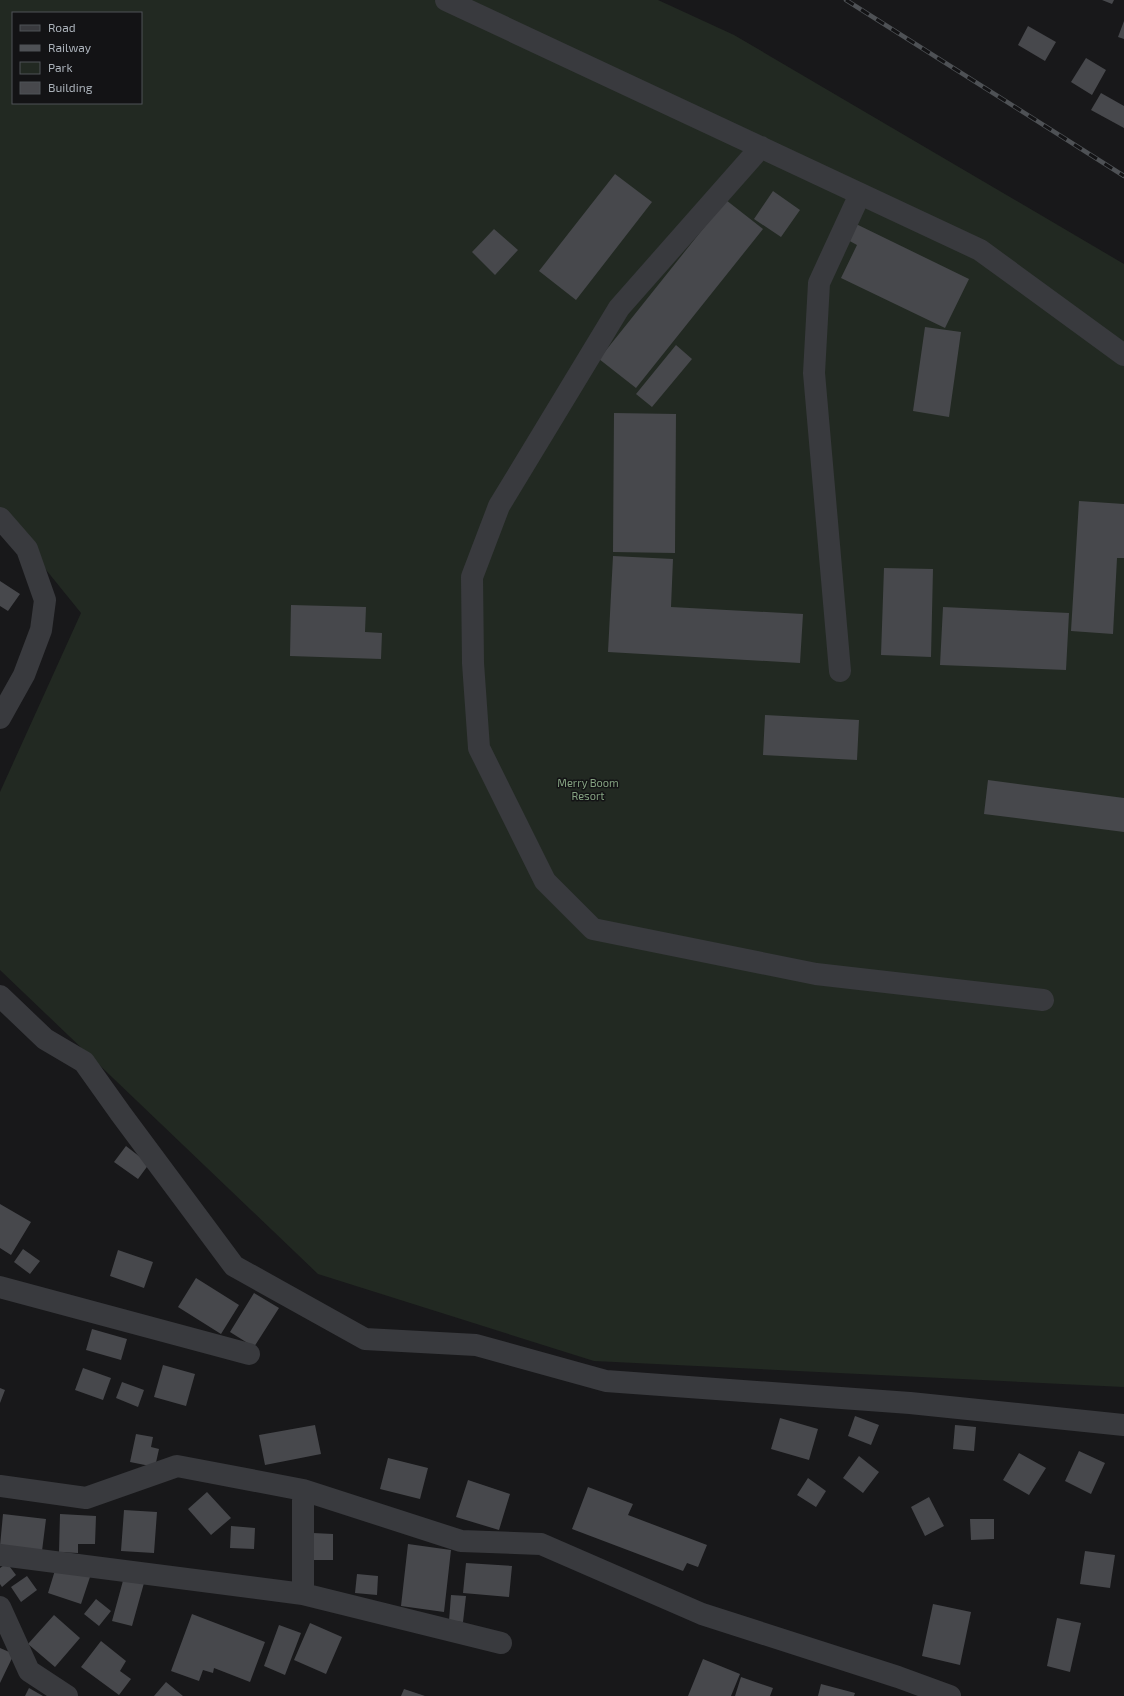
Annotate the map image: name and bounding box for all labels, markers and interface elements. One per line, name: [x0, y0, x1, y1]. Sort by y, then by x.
legend: [12, 12, 142, 104]
text: Road: [48, 20, 76, 34]
text: Railway: [48, 40, 92, 54]
text: Park: [48, 60, 73, 74]
text: Building: [48, 80, 93, 94]
park label: Merry Boom Resort: [557, 776, 619, 802]

